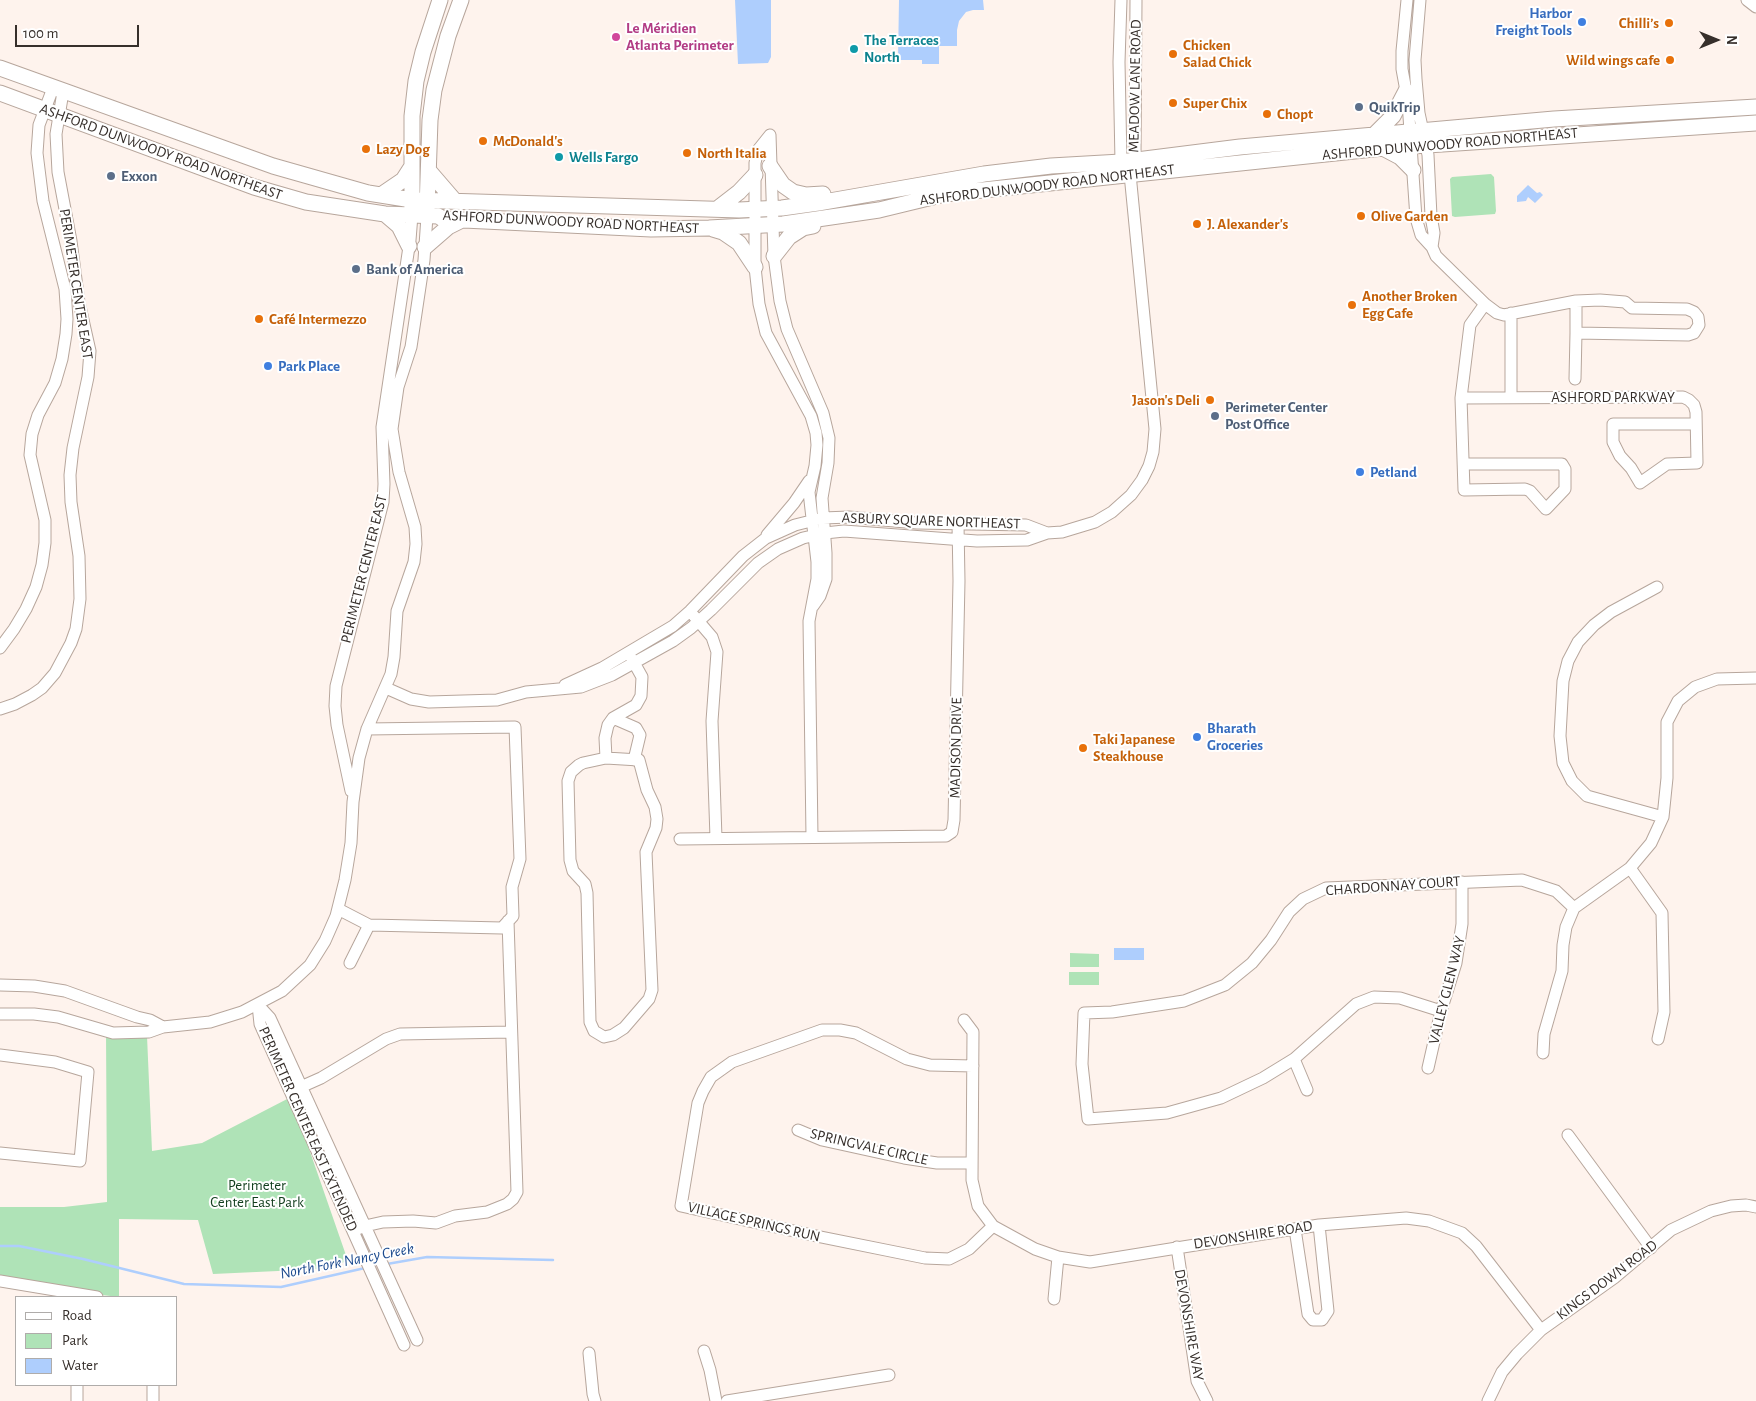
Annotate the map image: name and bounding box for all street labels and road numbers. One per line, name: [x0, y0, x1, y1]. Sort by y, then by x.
street label: MEADOW LANE ROAD: [1125, 19, 1145, 153]
street label: ASHFORD DUNWOODY ROAD NORTHEAST: [37, 100, 285, 204]
street label: ASHFORD DUNWOODY ROAD NORTHEAST: [1321, 124, 1579, 164]
street label: ASHFORD DUNWOODY ROAD NORTHEAST: [919, 160, 1175, 210]
street label: ASHFORD DUNWOODY ROAD NORTHEAST: [442, 206, 700, 238]
street label: PERIMETER CENTER EAST: [55, 207, 97, 361]
street label: ASHFORD PARKWAY: [1551, 388, 1675, 406]
street label: PERIMETER CENTER EAST: [337, 493, 391, 645]
street label: ASBURY SQUARE NORTHEAST: [841, 509, 1021, 533]
street label: MADISON DRIVE: [946, 697, 966, 799]
street label: CHARDONNAY COURT: [1325, 872, 1461, 900]
street label: VALLEY GLEN WAY: [1425, 934, 1469, 1046]
street label: PERIMETER CENTER EAST EXTENDED: [255, 1024, 361, 1234]
street label: SPRINGVALE CIRCLE: [808, 1125, 930, 1169]
street label: VILLAGE SPRINGS RUN: [686, 1198, 822, 1246]
street label: DEVONSHIRE ROAD: [1192, 1217, 1314, 1253]
street label: KINGS DOWN ROAD: [1553, 1236, 1661, 1324]
street label: DEVONSHIRE WAY: [1170, 1268, 1208, 1382]

